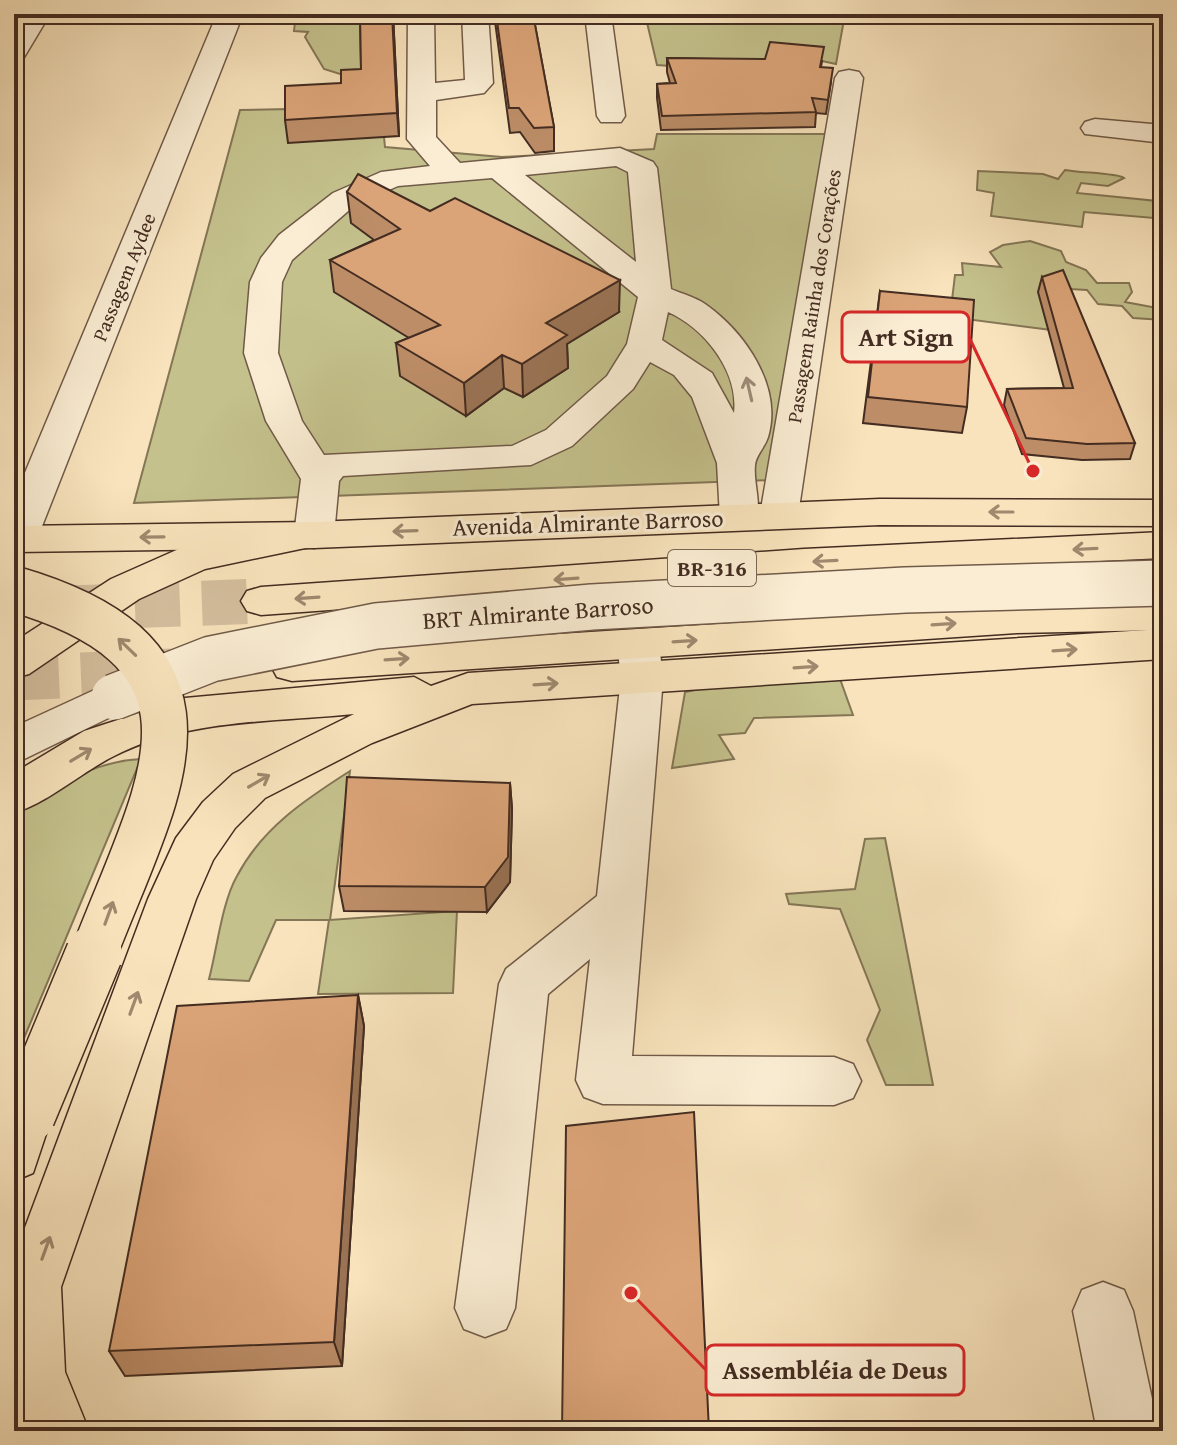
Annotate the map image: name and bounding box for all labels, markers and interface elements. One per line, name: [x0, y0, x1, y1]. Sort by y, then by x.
street label: Passagem Rainha dos Corações: [779, 167, 848, 425]
street label: Passagem Aydee: [85, 208, 162, 345]
callout: Art Sign: [842, 312, 969, 362]
text: Art Sign: [859, 317, 954, 356]
one-way arrow: [741, 376, 756, 402]
street label: Avenida Almirante Barroso: [452, 500, 724, 545]
one-way arrow: [988, 504, 1015, 520]
one-way arrow: [392, 524, 419, 539]
one-way arrow: [139, 530, 166, 545]
one-way arrow: [1072, 541, 1099, 556]
road number: BR-316: [668, 550, 756, 586]
one-way arrow: [812, 553, 839, 568]
one-way arrow: [553, 572, 580, 587]
street label: BRT Almirante Barroso: [421, 587, 655, 638]
one-way arrow: [294, 591, 321, 606]
one-way arrow: [930, 616, 957, 631]
one-way arrow: [671, 633, 698, 648]
one-way arrow: [118, 638, 137, 657]
one-way arrow: [1051, 642, 1078, 657]
one-way arrow: [383, 651, 410, 666]
one-way arrow: [792, 659, 819, 674]
one-way arrow: [532, 676, 559, 691]
one-way arrow: [69, 747, 92, 763]
one-way arrow: [247, 773, 270, 789]
one-way arrow: [103, 902, 117, 926]
one-way arrow: [128, 991, 143, 1016]
one-way arrow: [40, 1236, 55, 1261]
callout: Assembléia de Deus: [706, 1345, 964, 1395]
text: Assembléia de Deus: [722, 1350, 948, 1389]

